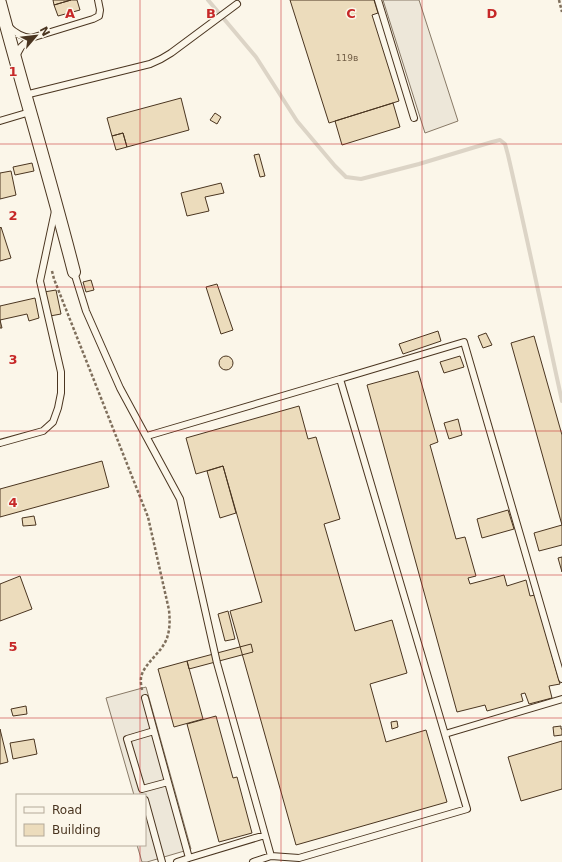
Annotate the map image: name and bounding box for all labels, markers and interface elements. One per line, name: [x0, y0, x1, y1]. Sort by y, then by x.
text: A: [65, 6, 75, 21]
text: B: [206, 6, 216, 21]
text: C: [346, 6, 356, 21]
text: D: [487, 6, 498, 21]
north arrow: [16, 16, 56, 56]
text: N: [36, 24, 52, 39]
house number: 119в: [336, 53, 358, 63]
text: 1: [8, 64, 18, 79]
text: 2: [8, 208, 18, 223]
text: 3: [8, 352, 18, 367]
text: 4: [8, 495, 18, 510]
text: 5: [8, 639, 18, 654]
legend: [16, 794, 146, 846]
text: Road: [52, 803, 82, 817]
text: Building: [52, 823, 101, 837]

